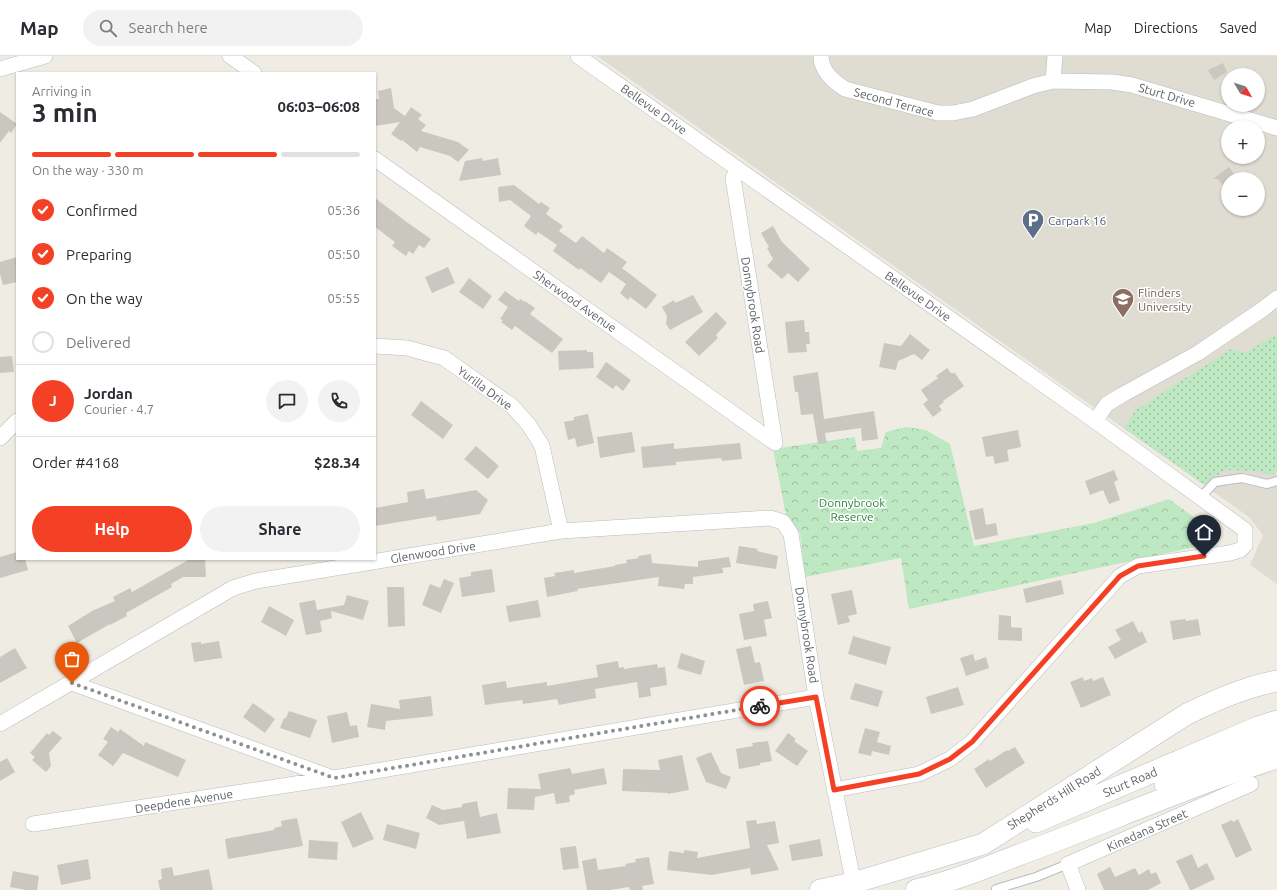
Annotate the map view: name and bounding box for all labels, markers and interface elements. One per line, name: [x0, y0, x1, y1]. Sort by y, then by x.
search box: [83, 10, 363, 46]
text: Map: [20, 17, 59, 39]
icon: search: [97, 17, 119, 39]
text: Search here: [129, 19, 208, 36]
text: Map: [1084, 20, 1112, 36]
text: Directions: [1134, 20, 1198, 36]
text: Saved: [1220, 20, 1257, 36]
north arrow: [1221, 68, 1265, 112]
map controls: [1221, 68, 1265, 216]
street label: Bellevue Drive: [618, 81, 690, 137]
street label: Sturt Drive: [1137, 81, 1197, 109]
text: Arriving in: [32, 84, 91, 98]
street label: Second Terrace: [853, 85, 935, 119]
text: 3 min: [32, 98, 98, 127]
text: 06:03–06:08: [277, 98, 360, 115]
button: +: [1221, 120, 1265, 164]
text: On the way · 330 m: [32, 163, 144, 177]
button: −: [1221, 172, 1265, 216]
icon: check: [32, 199, 54, 221]
text: Confirmed: [66, 202, 138, 219]
text: 05:36: [327, 203, 360, 217]
parking icon: Carpark 16: [1020, 207, 1046, 240]
place label: Carpark 16: [1048, 214, 1106, 227]
icon: check: [32, 243, 54, 265]
text: Preparing: [66, 246, 132, 263]
text: 05:50: [327, 247, 360, 261]
street label: Donnybrook Road: [739, 256, 767, 354]
street label: Sherwood Avenue: [531, 268, 619, 334]
street label: Bellevue Drive: [882, 268, 954, 324]
school or university icon: Flinders University: [1110, 286, 1136, 319]
place label: Flinders University: [1138, 286, 1192, 313]
icon: check: [32, 287, 54, 309]
text: On the way: [66, 290, 142, 307]
text: 05:55: [327, 291, 360, 305]
text: Delivered: [66, 334, 131, 351]
street label: Yurilla Drive: [455, 364, 515, 412]
button: chat: [266, 380, 308, 422]
button: phone: [318, 380, 360, 422]
text: Jordan: [84, 385, 133, 402]
text: J: [49, 392, 57, 409]
text: Courier · 4.7: [84, 402, 154, 416]
text: Order #4168: [32, 454, 119, 471]
text: $28.34: [314, 454, 360, 471]
park label: Donnybrook Reserve: [819, 496, 885, 523]
button: Help: [32, 506, 192, 552]
button: Share: [200, 506, 360, 552]
pin: [1187, 515, 1221, 556]
icon: home: [1193, 521, 1215, 543]
street label: Glenwood Drive: [389, 539, 477, 565]
street label: Donnybrook Road: [793, 586, 821, 684]
pin: [55, 642, 89, 683]
icon: bag: [61, 648, 83, 670]
courier: [740, 686, 780, 726]
icon: bike: [749, 695, 771, 717]
street label: Shepherds Hill Road: [1005, 764, 1103, 832]
street label: Sturt Road: [1101, 765, 1159, 799]
street label: Deepdene Avenue: [134, 787, 234, 815]
street label: Kinedana Street: [1105, 806, 1189, 854]

